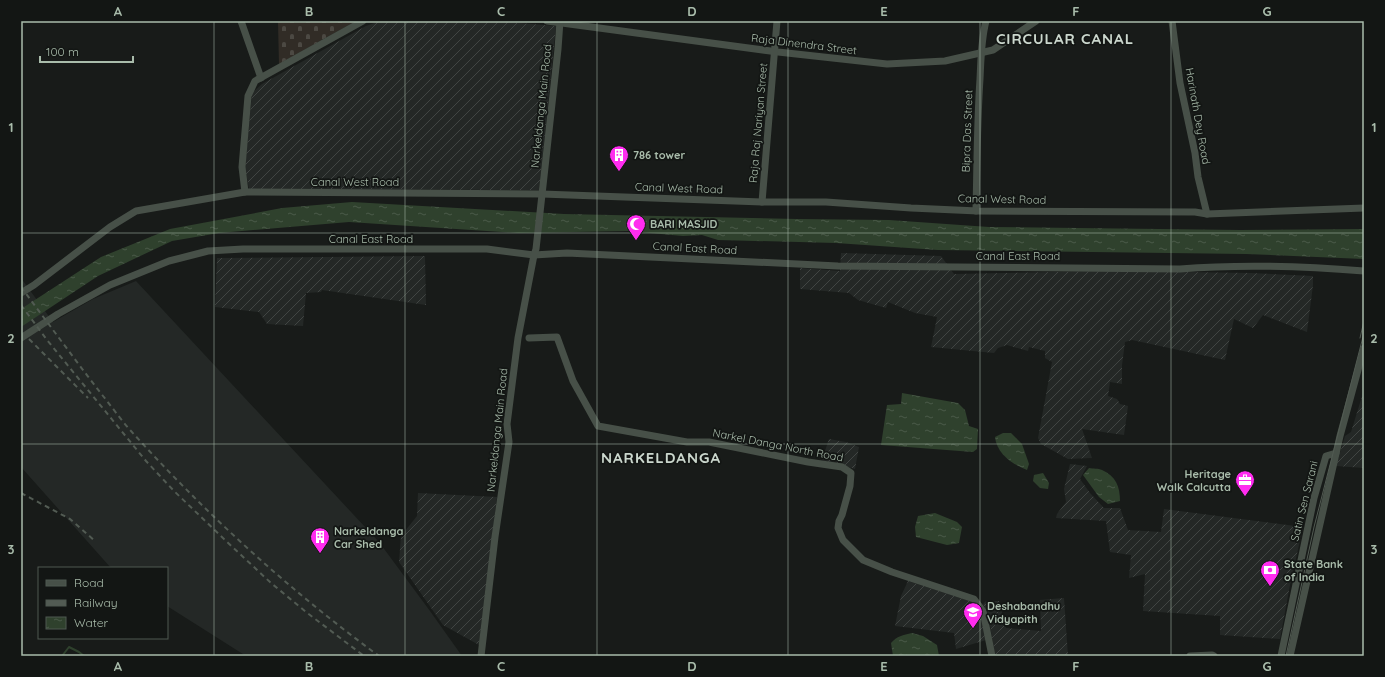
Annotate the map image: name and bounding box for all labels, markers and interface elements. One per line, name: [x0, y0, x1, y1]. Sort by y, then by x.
text: A: [114, 3, 123, 19]
text: B: [305, 3, 313, 19]
text: C: [497, 3, 505, 19]
text: D: [687, 3, 697, 19]
text: E: [880, 3, 888, 19]
text: F: [1072, 3, 1080, 19]
text: G: [1262, 3, 1272, 19]
district label: CIRCULAR CANAL: [996, 29, 1134, 48]
street label: Raja Dinendra Street: [750, 31, 858, 57]
scale bar: [40, 38, 133, 64]
text: 100 m: [46, 44, 79, 59]
street label: Narkeldanga Main Road: [528, 44, 554, 168]
street label: Raja Raj Nariyan Street: [746, 62, 770, 184]
street label: Harinath Dey Road: [1183, 67, 1213, 165]
street label: Bipra Das Street: [959, 89, 975, 173]
text: 1: [8, 119, 14, 135]
text: 1: [1371, 119, 1377, 135]
building icon: 786 tower: [608, 144, 630, 172]
place label: 786 tower: [633, 148, 685, 162]
street label: Canal West Road: [311, 175, 399, 189]
street label: Canal West Road: [635, 179, 723, 197]
street label: Canal West Road: [958, 191, 1046, 207]
mosque icon: BARI MASJID: [625, 213, 647, 241]
place label: BARI MASJID: [650, 217, 718, 231]
street label: Canal East Road: [329, 232, 413, 246]
street label: Canal East Road: [652, 239, 738, 257]
street label: Canal East Road: [976, 249, 1060, 263]
text: 2: [7, 330, 15, 346]
text: 2: [1370, 330, 1378, 346]
street label: Narkeldanga Main Road: [484, 368, 510, 492]
street label: Narkel Danga North Road: [711, 425, 845, 465]
district label: NARKELDANGA: [601, 448, 721, 467]
street label: Satin Sen Sarani: [1287, 459, 1321, 543]
place label: Heritage Walk Calcutta: [1157, 467, 1232, 494]
office icon: Heritage Walk Calcutta: [1234, 469, 1256, 497]
place label: Narkeldanga Car Shed: [334, 524, 403, 551]
building icon: Narkeldanga Car Shed: [309, 526, 331, 554]
text: 3: [8, 541, 15, 557]
text: 3: [1371, 541, 1378, 557]
place label: State Bank of India: [1284, 557, 1343, 584]
bank icon: State Bank of India: [1259, 559, 1281, 587]
legend: [38, 567, 168, 639]
text: Road: [74, 575, 104, 590]
text: Railway: [74, 595, 118, 610]
place label: Deshabandhu Vidyapith: [987, 599, 1060, 626]
school or university icon: Deshabandhu Vidyapith: [962, 601, 984, 629]
text: Water: [74, 615, 109, 630]
text: A: [114, 658, 123, 674]
text: B: [305, 658, 313, 674]
text: C: [497, 658, 505, 674]
text: D: [687, 658, 697, 674]
text: E: [880, 658, 888, 674]
text: F: [1072, 658, 1080, 674]
text: G: [1262, 658, 1272, 674]

